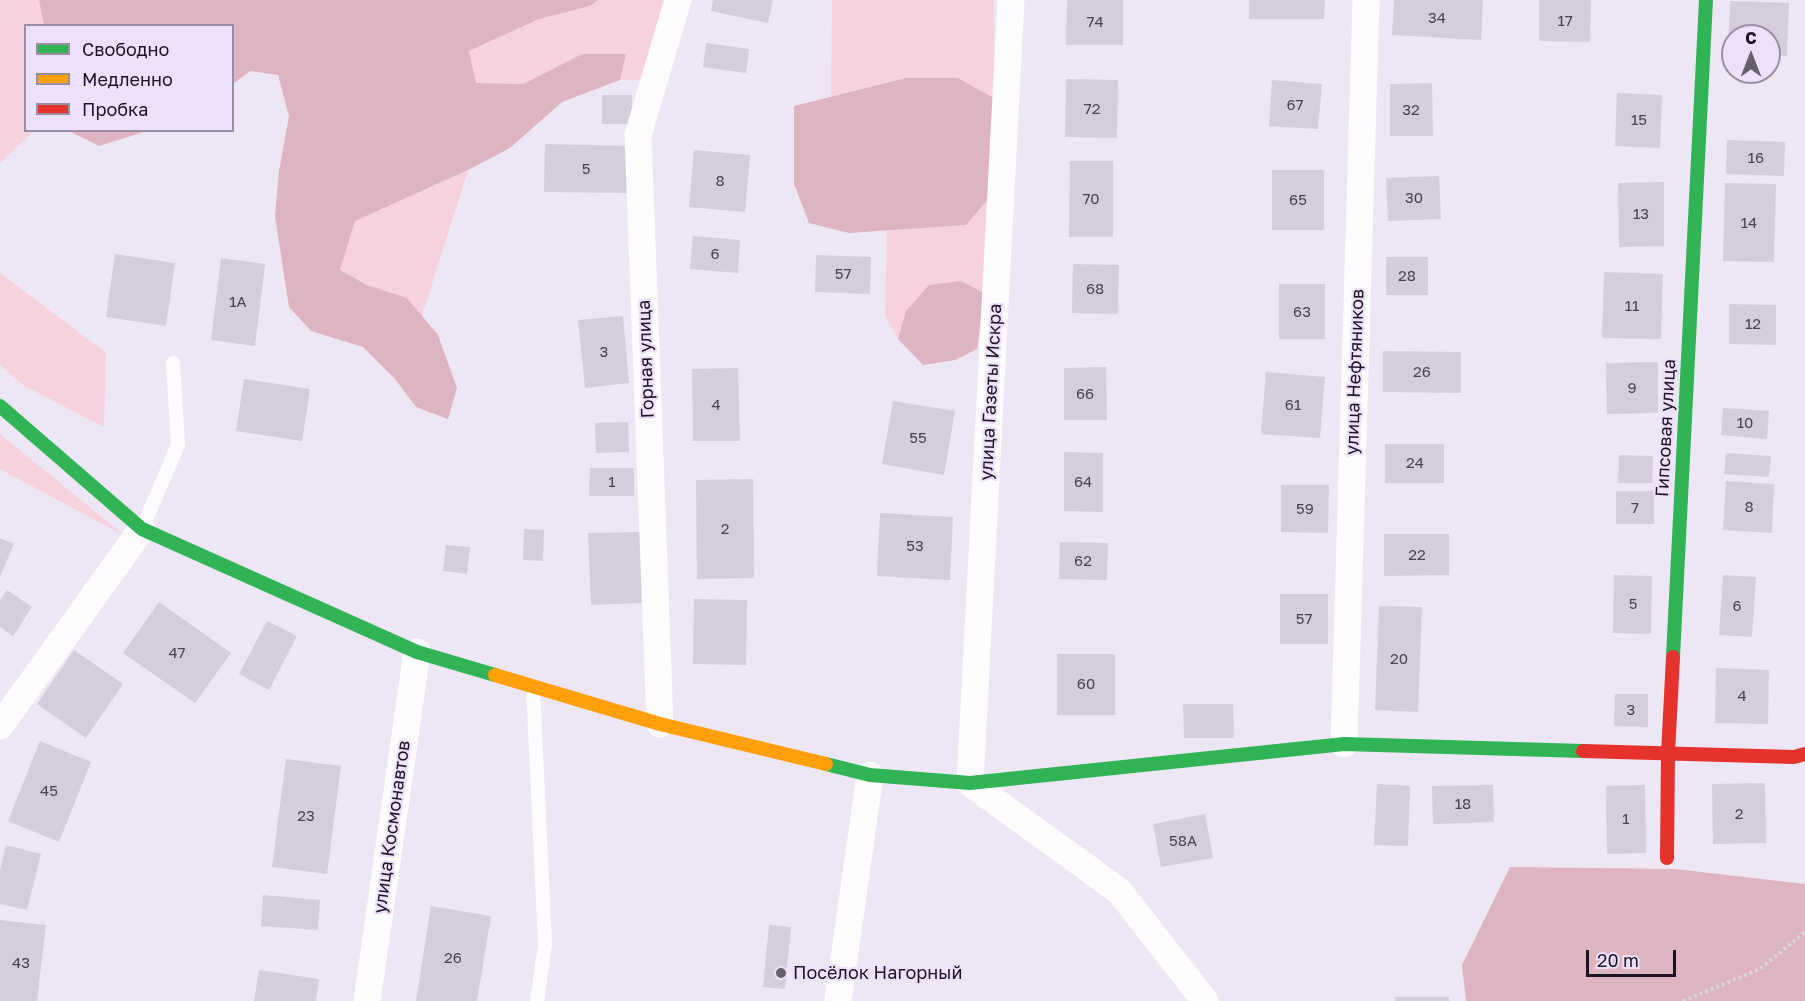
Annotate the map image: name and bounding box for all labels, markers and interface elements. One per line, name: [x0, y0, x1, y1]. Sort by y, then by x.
house number: 34: [1428, 9, 1446, 27]
house number: 17: [1557, 12, 1573, 30]
house number: 74: [1086, 13, 1104, 31]
legend: [24, 24, 234, 132]
north arrow: [1721, 24, 1781, 84]
text: С: [1745, 28, 1757, 48]
text: Свободно: [82, 38, 169, 60]
text: Медленно: [82, 68, 173, 90]
house number: 67: [1286, 96, 1304, 114]
text: Пробка: [82, 98, 148, 120]
house number: 72: [1084, 100, 1100, 118]
house number: 32: [1402, 101, 1420, 119]
house number: 15: [1631, 111, 1647, 129]
house number: 16: [1748, 149, 1764, 167]
house number: 5: [582, 160, 590, 178]
house number: 8: [715, 172, 725, 190]
house number: 30: [1405, 189, 1423, 207]
house number: 70: [1082, 190, 1100, 208]
house number: 65: [1289, 191, 1307, 209]
house number: 13: [1633, 205, 1649, 223]
house number: 14: [1741, 214, 1757, 232]
house number: 6: [710, 245, 720, 263]
house number: 57: [835, 265, 851, 283]
house number: 28: [1398, 267, 1416, 285]
house number: 68: [1086, 280, 1104, 298]
street label: улица Нефтяников: [1341, 289, 1369, 455]
house number: 1А: [229, 293, 247, 311]
house number: 11: [1625, 297, 1639, 315]
street label: Горная улица: [633, 299, 659, 419]
street label: улица Газеты Искра: [976, 303, 1006, 481]
house number: 63: [1293, 303, 1311, 321]
house number: 12: [1745, 315, 1761, 333]
house number: 3: [600, 343, 608, 361]
street label: Гипсовая улица: [1652, 358, 1680, 498]
house number: 26: [1413, 363, 1431, 381]
house number: 9: [1627, 379, 1637, 397]
house number: 66: [1076, 385, 1094, 403]
house number: 4: [711, 396, 721, 414]
house number: 61: [1285, 396, 1301, 414]
house number: 10: [1737, 414, 1753, 432]
house number: 55: [909, 429, 927, 447]
house number: 24: [1406, 454, 1424, 472]
house number: 1: [608, 473, 616, 491]
house number: 64: [1074, 473, 1092, 491]
house number: 8: [1744, 498, 1754, 516]
house number: 7: [1631, 499, 1639, 517]
house number: 59: [1296, 500, 1314, 518]
house number: 2: [721, 520, 729, 538]
house number: 53: [906, 537, 924, 555]
house number: 22: [1408, 546, 1426, 564]
house number: 62: [1074, 552, 1092, 570]
house number: 5: [1629, 595, 1637, 613]
house number: 6: [1732, 597, 1742, 615]
house number: 57: [1296, 610, 1312, 628]
house number: 47: [168, 644, 186, 662]
house number: 20: [1390, 650, 1408, 668]
house number: 60: [1077, 675, 1095, 693]
house number: 4: [1737, 687, 1747, 705]
house number: 3: [1627, 701, 1635, 719]
street label: улица Космонавтов: [369, 739, 415, 915]
house number: 45: [40, 782, 58, 800]
house number: 18: [1455, 795, 1471, 813]
house number: 2: [1735, 805, 1743, 823]
house number: 23: [297, 807, 315, 825]
house number: 1: [1622, 810, 1630, 828]
house number: 58А: [1169, 832, 1197, 850]
scale bar: [1589, 938, 1679, 976]
house number: 26: [444, 949, 462, 967]
text: 20 m: [1597, 949, 1639, 971]
house number: 43: [12, 954, 30, 972]
place label: Посёлок Нагорный: [793, 962, 962, 984]
marker: Посёлок Нагорный: [774, 966, 788, 980]

